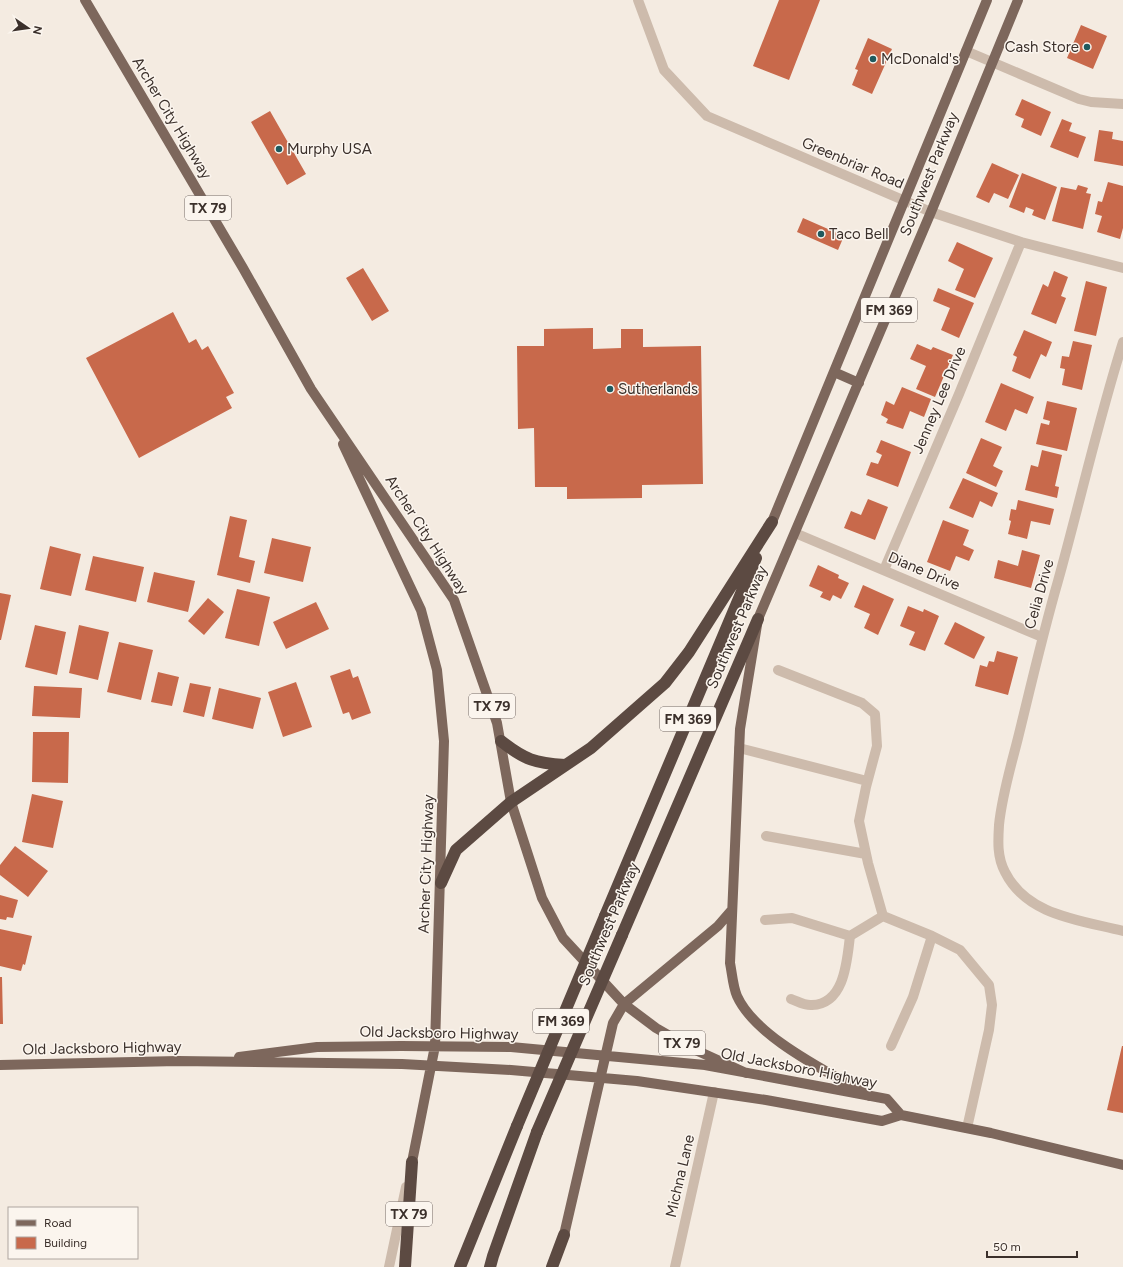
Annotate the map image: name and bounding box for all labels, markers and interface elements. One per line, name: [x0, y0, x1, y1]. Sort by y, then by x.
north arrow: [8, 8, 48, 48]
text: N: [30, 25, 45, 36]
place label: Cash Store: [1005, 38, 1079, 56]
marker: Cash Store: [1082, 42, 1092, 52]
place label: McDonald's: [881, 50, 959, 68]
street label: Archer City Highway: [128, 54, 216, 182]
marker: McDonald's: [868, 54, 878, 64]
street label: Southwest Parkway: [896, 109, 962, 239]
street label: Greenbriar Road: [799, 133, 907, 193]
place label: Murphy USA: [287, 140, 372, 158]
marker: Murphy USA: [274, 144, 284, 154]
road number: TX 79: [185, 196, 231, 220]
place label: Taco Bell: [829, 225, 888, 243]
marker: Taco Bell: [816, 229, 826, 239]
road number: FM 369: [861, 298, 917, 322]
street label: Jenney Lee Drive: [908, 344, 970, 456]
place label: Sutherlands: [618, 380, 698, 398]
marker: Sutherlands: [605, 384, 615, 394]
street label: Archer City Highway: [382, 472, 472, 598]
street label: Diane Drive: [885, 548, 963, 594]
street label: Celia Drive: [1020, 557, 1058, 631]
street label: Southwest Parkway: [703, 563, 771, 691]
road number: TX 79: [469, 694, 515, 718]
road number: FM 369: [660, 707, 716, 731]
street label: Archer City Highway: [415, 794, 437, 934]
street label: Southwest Parkway: [575, 860, 643, 988]
road number: FM 369: [533, 1009, 589, 1033]
street label: Old Jacksboro Highway: [359, 1023, 519, 1043]
road number: TX 79: [659, 1031, 705, 1055]
street label: Old Jacksboro Highway: [22, 1038, 182, 1058]
street label: Old Jacksboro Highway: [719, 1044, 879, 1092]
street label: Michna Lane: [662, 1133, 698, 1219]
road number: TX 79: [386, 1202, 432, 1226]
legend: [8, 1207, 138, 1259]
text: Road: [44, 1216, 72, 1230]
scale bar: [987, 1233, 1077, 1259]
text: Building: [44, 1236, 87, 1250]
text: 50 m: [993, 1240, 1021, 1254]

